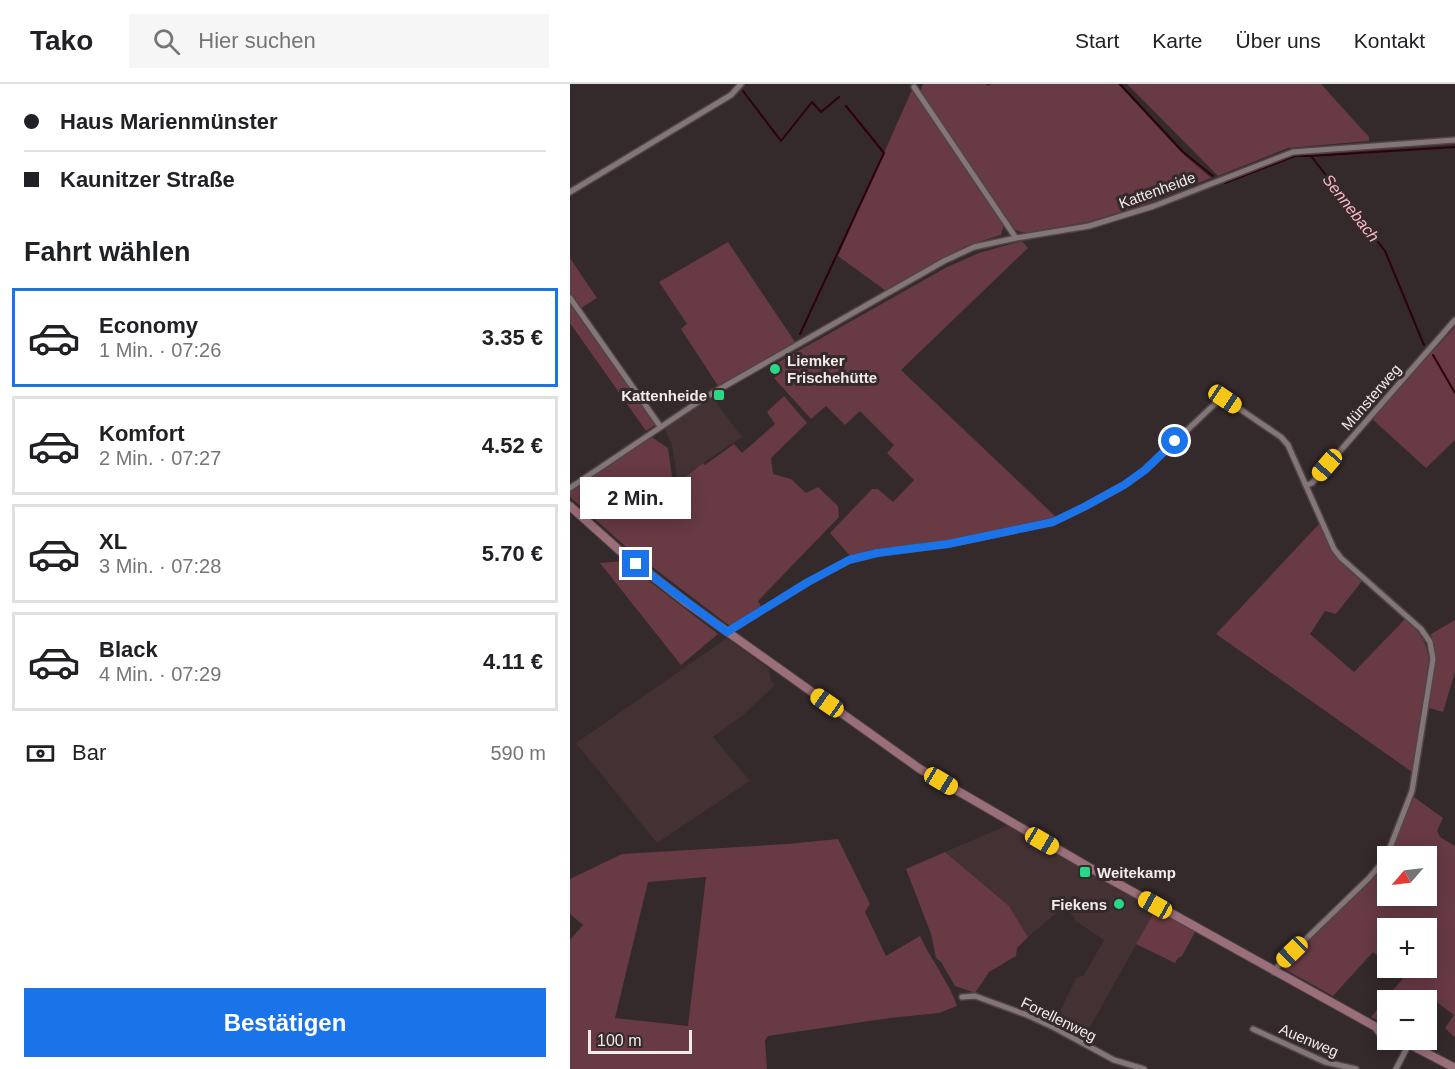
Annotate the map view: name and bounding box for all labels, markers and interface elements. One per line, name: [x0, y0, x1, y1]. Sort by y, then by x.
search box: [129, 14, 549, 68]
text: Tako: [30, 25, 93, 56]
icon: search: [150, 25, 183, 58]
text: Hier suchen: [198, 28, 316, 53]
text: Start: [1075, 29, 1119, 52]
text: Karte: [1152, 29, 1203, 52]
text: Über uns: [1236, 29, 1321, 52]
text: Kontakt: [1354, 29, 1425, 52]
text: Haus Marienmünster: [60, 109, 278, 134]
text: Kaunitzer Straße: [60, 167, 235, 192]
street label: Kattenheide: [1116, 168, 1198, 212]
water label: Sennebach: [1319, 171, 1383, 245]
text: Fahrt wählen: [24, 237, 191, 267]
icon: car: [27, 311, 81, 365]
text: Economy: [99, 313, 198, 338]
text: 3.35 €: [482, 325, 543, 350]
text: 1 Min. · 07:26: [99, 339, 221, 361]
place label: Liemker Frischehütte: [787, 352, 877, 386]
street label: Münsterweg: [1338, 361, 1404, 433]
marker: Liemker Frischehütte: [768, 362, 782, 376]
car: [1205, 381, 1245, 417]
place label: Kattenheide: [621, 387, 707, 404]
marker: Kattenheide: [712, 388, 726, 402]
icon: car: [27, 419, 81, 473]
text: Komfort: [99, 421, 185, 446]
route start: [1161, 427, 1188, 454]
text: 4.52 €: [482, 433, 543, 458]
car: [1308, 446, 1346, 484]
text: 2 Min. · 07:27: [99, 447, 221, 469]
callout: 2 Min.: [580, 477, 692, 519]
text: 2 Min.: [607, 487, 664, 509]
icon: car: [27, 527, 81, 581]
text: XL: [99, 529, 127, 554]
text: 5.70 €: [482, 541, 543, 566]
route end: [622, 550, 649, 577]
text: 3 Min. · 07:28: [99, 555, 221, 577]
icon: car: [27, 635, 81, 689]
text: Black: [99, 637, 158, 662]
text: 4.11 €: [483, 649, 543, 674]
text: 4 Min. · 07:29: [99, 663, 221, 685]
car: [807, 685, 847, 721]
icon: cash: [24, 737, 57, 770]
text: Bar: [72, 740, 106, 765]
text: 590 m: [490, 742, 546, 764]
car: [921, 764, 961, 798]
car: [1022, 824, 1062, 858]
north arrow: [1377, 846, 1437, 906]
map controls: [1377, 846, 1437, 1050]
place label: Weitekamp: [1097, 864, 1176, 881]
marker: Weitekamp: [1078, 865, 1092, 879]
car: [1135, 888, 1175, 922]
place label: Fiekens: [1051, 896, 1107, 913]
marker: Fiekens: [1112, 897, 1126, 911]
button: +: [1377, 918, 1437, 978]
car: [1273, 933, 1311, 971]
button: Bestätigen: [24, 988, 546, 1057]
button: −: [1377, 990, 1437, 1050]
street label: Forellenweg: [1019, 993, 1099, 1045]
street label: Auenweg: [1277, 1020, 1341, 1060]
scale bar: [588, 1027, 692, 1054]
text: 100 m: [597, 1032, 641, 1049]

